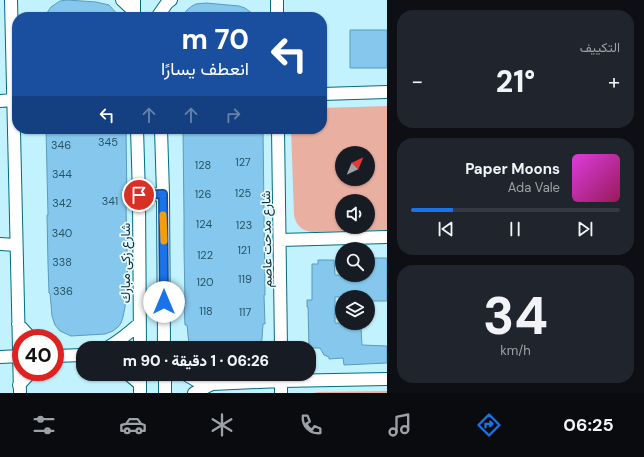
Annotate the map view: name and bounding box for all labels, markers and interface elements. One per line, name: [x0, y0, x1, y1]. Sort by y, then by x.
text: 70 m: [181, 21, 249, 58]
icon: left: [263, 28, 315, 80]
text: التكييف: [580, 39, 620, 56]
text: انعطف يسارًا: [161, 57, 249, 81]
text: 21°: [496, 62, 535, 101]
text: −: [411, 67, 423, 96]
text: +: [608, 67, 620, 96]
icon: left: [96, 104, 118, 126]
icon: ahead: [138, 104, 160, 126]
icon: ahead: [180, 104, 202, 126]
icon: right: [222, 104, 244, 126]
house number: 345: [98, 135, 118, 149]
house number: 346: [51, 138, 71, 152]
north arrow: [335, 146, 375, 186]
map controls: [335, 146, 375, 330]
house number: 127: [235, 155, 251, 169]
house number: 128: [195, 158, 211, 172]
text: Paper Moons: [465, 159, 560, 179]
house number: 344: [52, 167, 72, 181]
pin: [122, 178, 156, 212]
text: Ada Vale: [508, 179, 560, 196]
icon: arrive: [128, 184, 150, 206]
house number: 125: [235, 186, 252, 200]
house number: 126: [195, 187, 211, 201]
street label: شارع مدحت عاصم: [257, 190, 277, 288]
house number: 341: [102, 194, 118, 208]
button: sound: [335, 194, 375, 234]
house number: 342: [52, 196, 72, 210]
house number: 124: [196, 217, 212, 231]
house number: 123: [236, 218, 252, 232]
icon: previous: [435, 218, 457, 240]
icon: pause: [504, 218, 526, 240]
icon: next: [574, 218, 596, 240]
street label: شارع زكى مبارك: [117, 223, 135, 303]
house number: 340: [52, 226, 72, 240]
button: search: [335, 242, 375, 282]
house number: 121: [237, 243, 251, 257]
house number: 122: [197, 248, 213, 262]
house number: 338: [52, 255, 72, 269]
house number: 119: [238, 272, 252, 286]
house number: 120: [196, 275, 214, 289]
position arrow: [143, 281, 185, 323]
text: 34: [483, 282, 548, 350]
house number: 336: [53, 284, 73, 298]
button: layers: [335, 290, 375, 330]
house number: 118: [199, 304, 213, 318]
house number: 117: [239, 305, 251, 319]
speed limit sign: 40: [12, 329, 64, 381]
text: km/h: [500, 342, 531, 359]
text: 06:26 · 1 دقيقة · 90 m: [123, 351, 269, 371]
icon: filters: [30, 411, 58, 439]
icon: car: [119, 411, 147, 439]
icon: climate: [208, 411, 236, 439]
icon: phone: [297, 411, 325, 439]
icon: music: [386, 411, 414, 439]
icon: directions: [475, 411, 503, 439]
text: 06:25: [563, 413, 614, 437]

